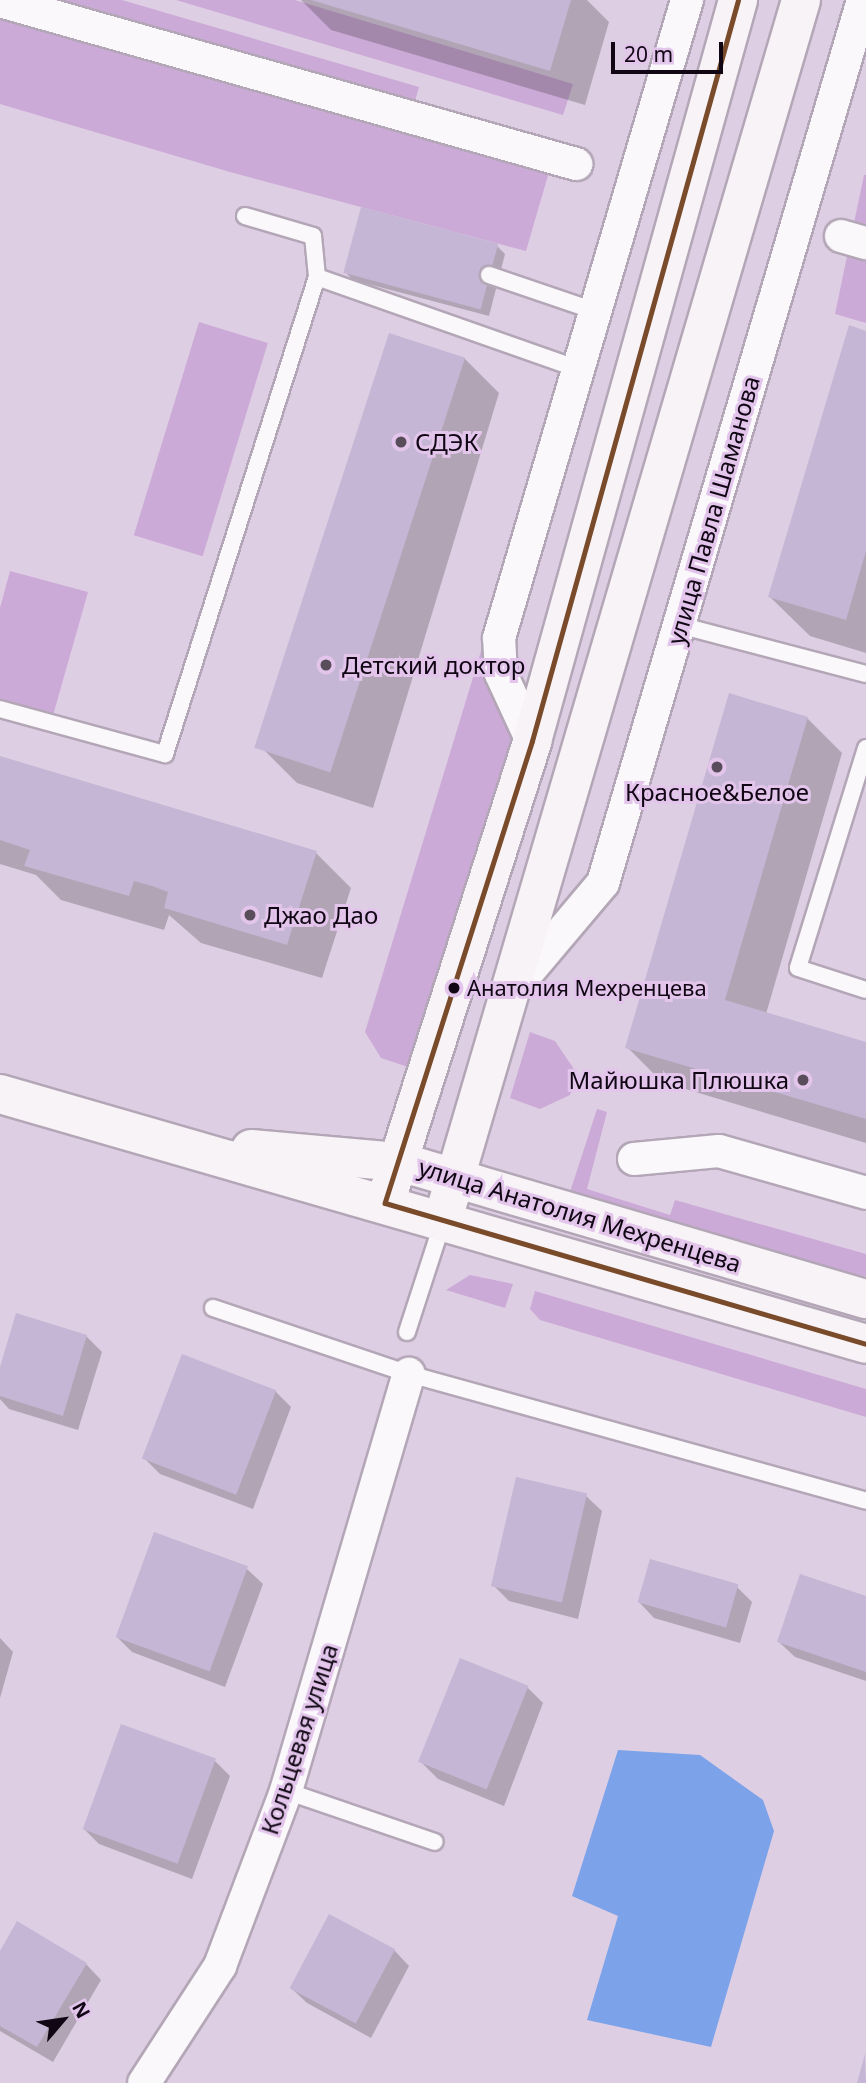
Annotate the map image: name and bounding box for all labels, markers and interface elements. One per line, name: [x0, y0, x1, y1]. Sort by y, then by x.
scale bar: [614, 28, 726, 72]
text: 20 m: [624, 40, 673, 68]
street label: улица Павла Шаманова: [661, 372, 765, 648]
place label: СДЭК: [415, 428, 478, 456]
marker: СДЭК: [393, 434, 409, 450]
place label: Детский доктор: [342, 651, 525, 679]
marker: Детский доктор: [316, 655, 336, 675]
marker: Красное&Белое: [709, 759, 725, 775]
place label: Красное&Белое: [625, 778, 809, 806]
place label: Джао Дао: [264, 901, 378, 929]
marker: Джао Дао: [242, 907, 258, 923]
place label: Анатолия Мехренцева: [467, 975, 707, 1001]
marker: Анатолия Мехренцева: [447, 981, 461, 995]
place label: Майюшка Плюшка: [569, 1066, 789, 1094]
marker: Майюшка Плюшка: [795, 1072, 811, 1088]
street label: улица Анатолия Мехренцева: [415, 1152, 745, 1278]
street label: Кольцевая улица: [255, 1640, 343, 1838]
north arrow: [28, 1985, 98, 2055]
text: N: [66, 1997, 96, 2023]

